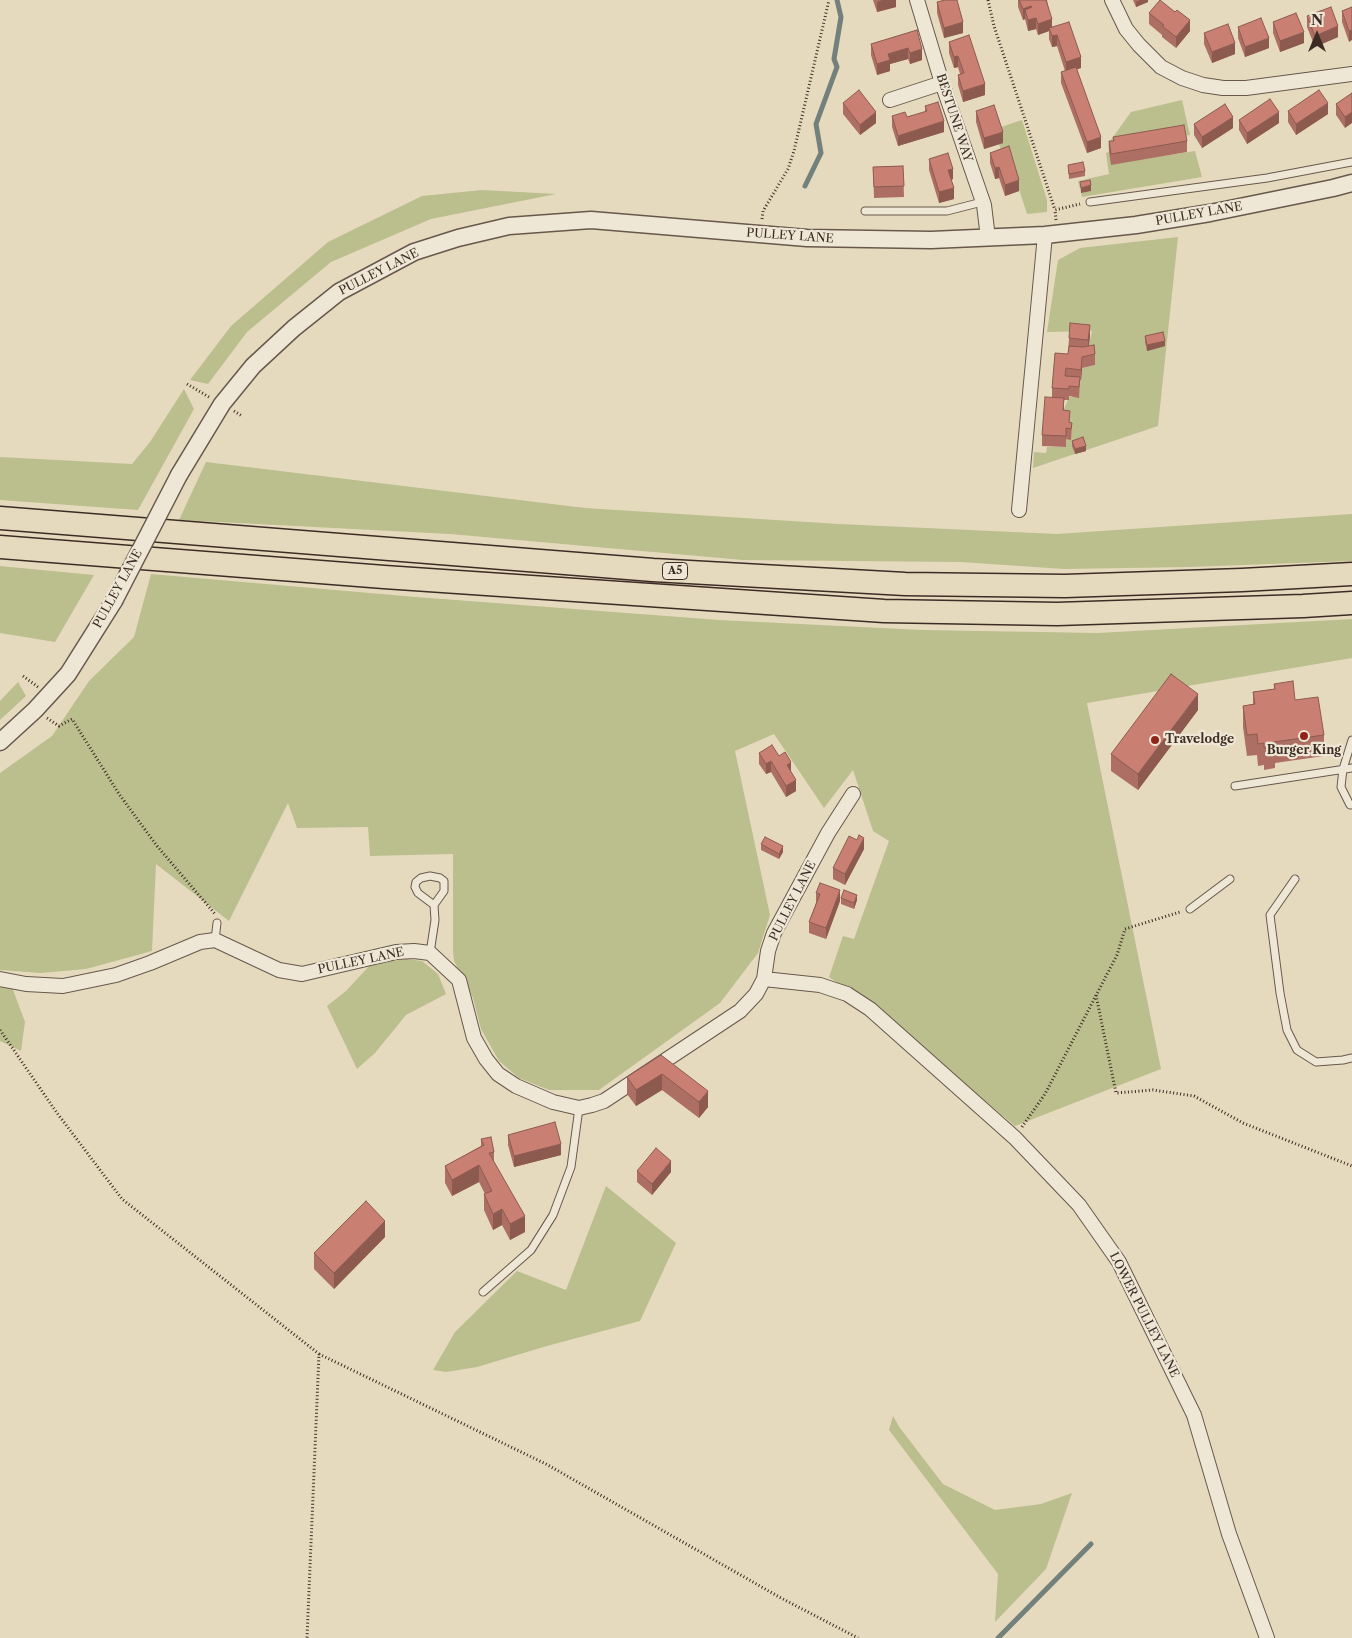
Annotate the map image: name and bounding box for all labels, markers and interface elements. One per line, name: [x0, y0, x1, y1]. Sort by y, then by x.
north arrow: [1292, 10, 1342, 60]
text: N: [1311, 11, 1323, 29]
street label: BESTUNE WAY: [933, 72, 975, 164]
street label: PULLEY LANE: [1155, 199, 1243, 229]
street label: PULLEY LANE: [746, 226, 834, 246]
street label: PULLEY LANE: [337, 246, 421, 298]
street label: PULLEY LANE: [90, 547, 146, 631]
road number: A5: [662, 562, 688, 580]
marker: Burger King: [1298, 730, 1310, 742]
place label: Travelodge: [1165, 733, 1234, 747]
marker: Travelodge: [1149, 734, 1161, 746]
place label: Burger King: [1267, 744, 1341, 758]
street label: PULLEY LANE: [767, 859, 819, 943]
street label: PULLEY LANE: [317, 945, 405, 977]
street label: LOWER PULLEY LANE: [1106, 1250, 1182, 1380]

